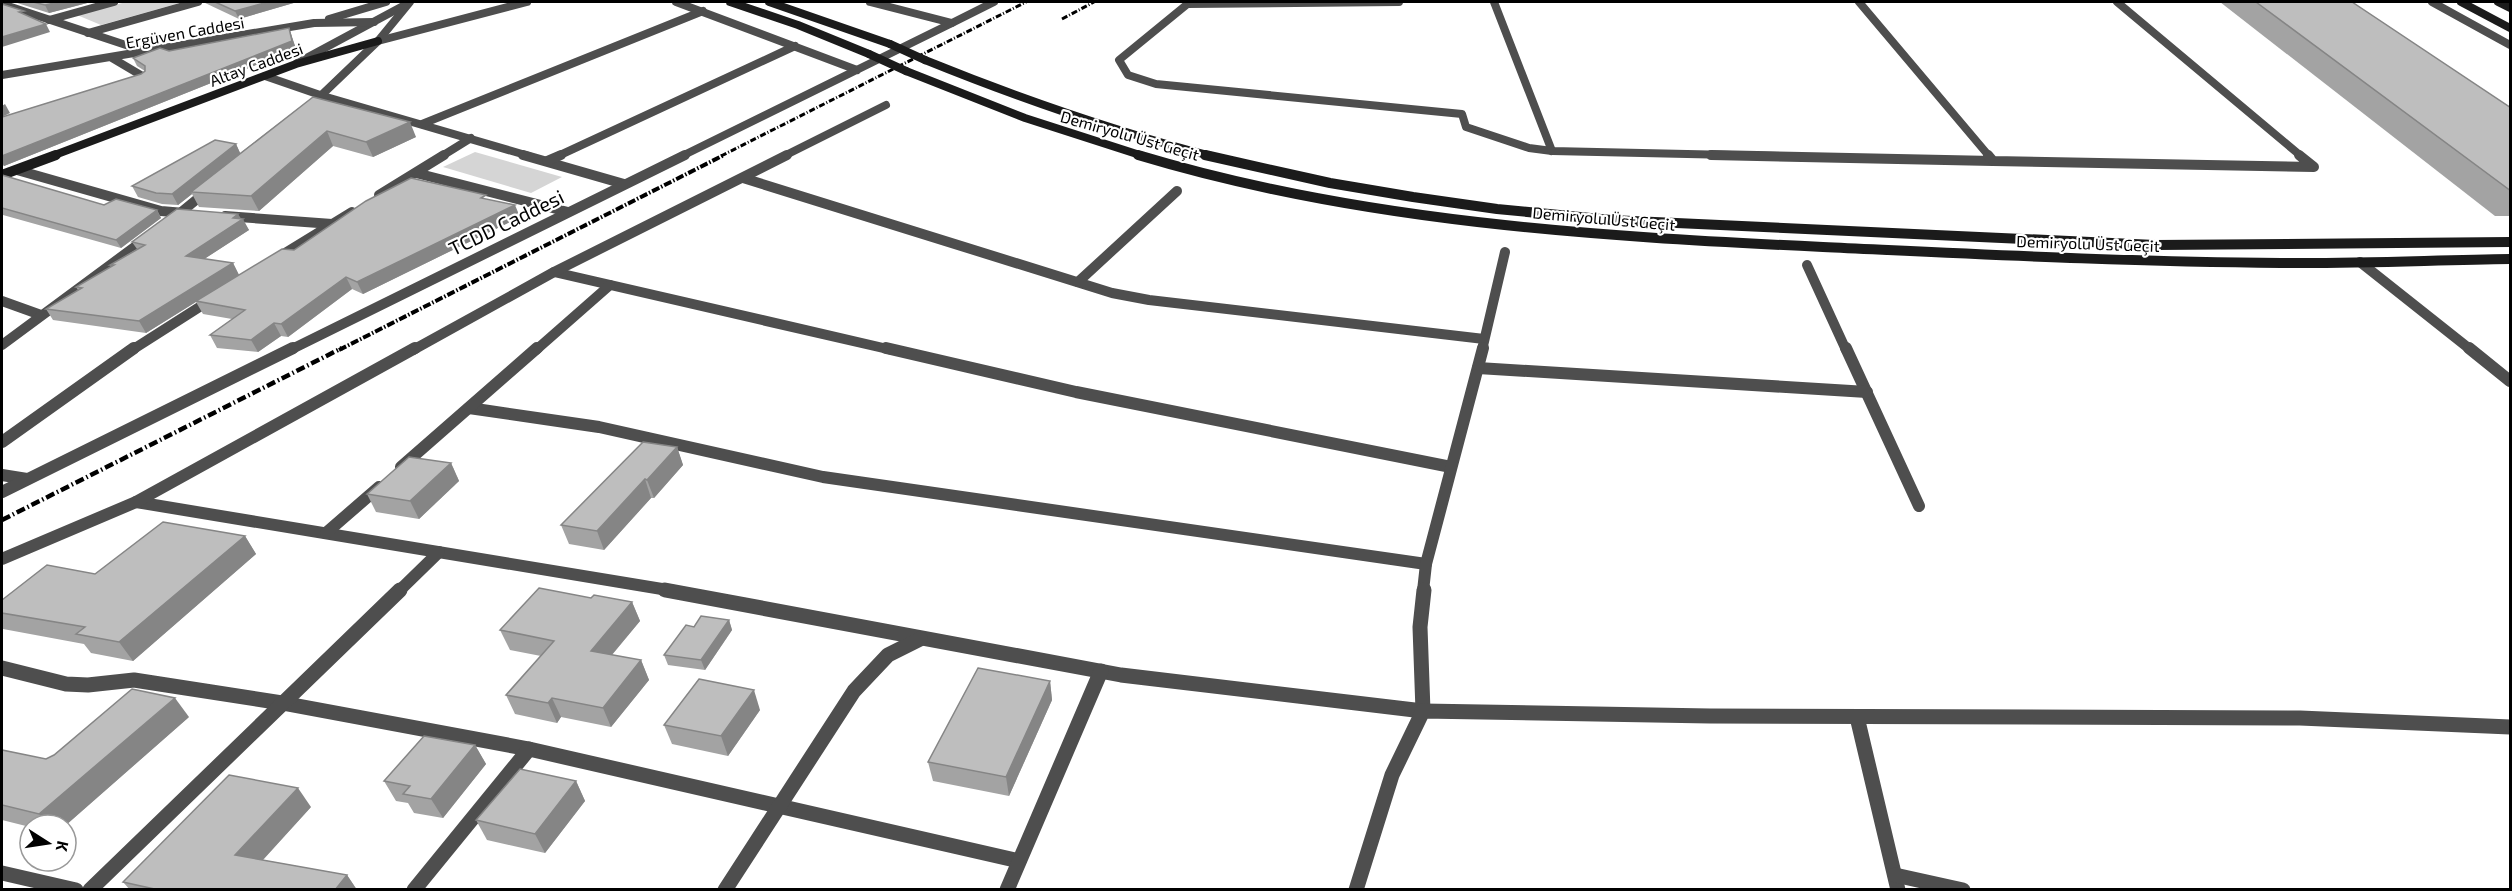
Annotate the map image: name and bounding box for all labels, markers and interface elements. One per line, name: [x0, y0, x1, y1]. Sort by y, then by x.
street label: Ergüven Caddesi: [124, 12, 246, 52]
street label: Altay Caddesi: [207, 38, 305, 90]
street label: Demiryolu Üst Geçit: [1058, 106, 1202, 165]
street label: TCDD Caddesi: [445, 184, 567, 260]
street label: Demiryolu Üst Geçit: [1532, 202, 1676, 235]
street label: Demiryolu Üst Geçit: [2016, 231, 2160, 256]
north arrow: [18, 813, 78, 873]
text: K: [53, 839, 74, 854]

